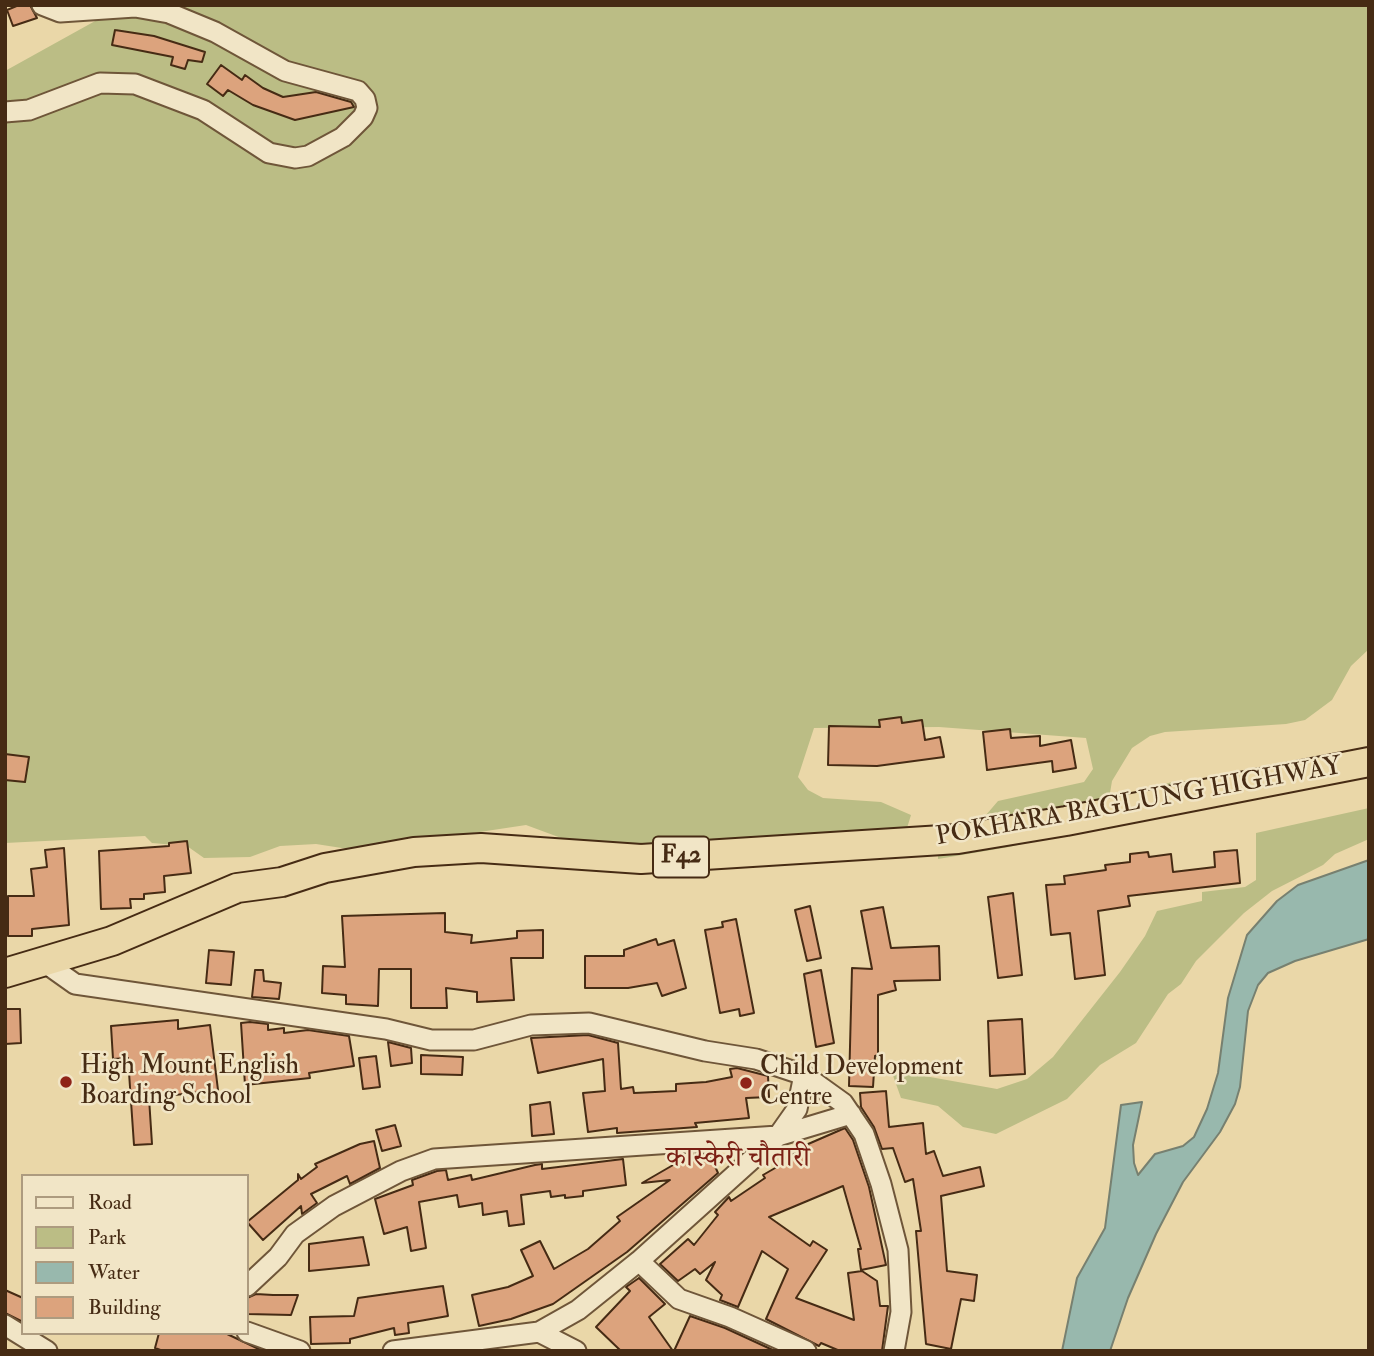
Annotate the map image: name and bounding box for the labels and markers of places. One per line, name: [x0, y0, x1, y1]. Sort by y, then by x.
place label: High Mount English Boarding School: [80, 1051, 299, 1112]
place label: Child Development Centre: [760, 1052, 963, 1114]
marker: High Mount English Boarding School: [58, 1074, 74, 1090]
marker: Child Development Centre: [738, 1075, 754, 1091]

